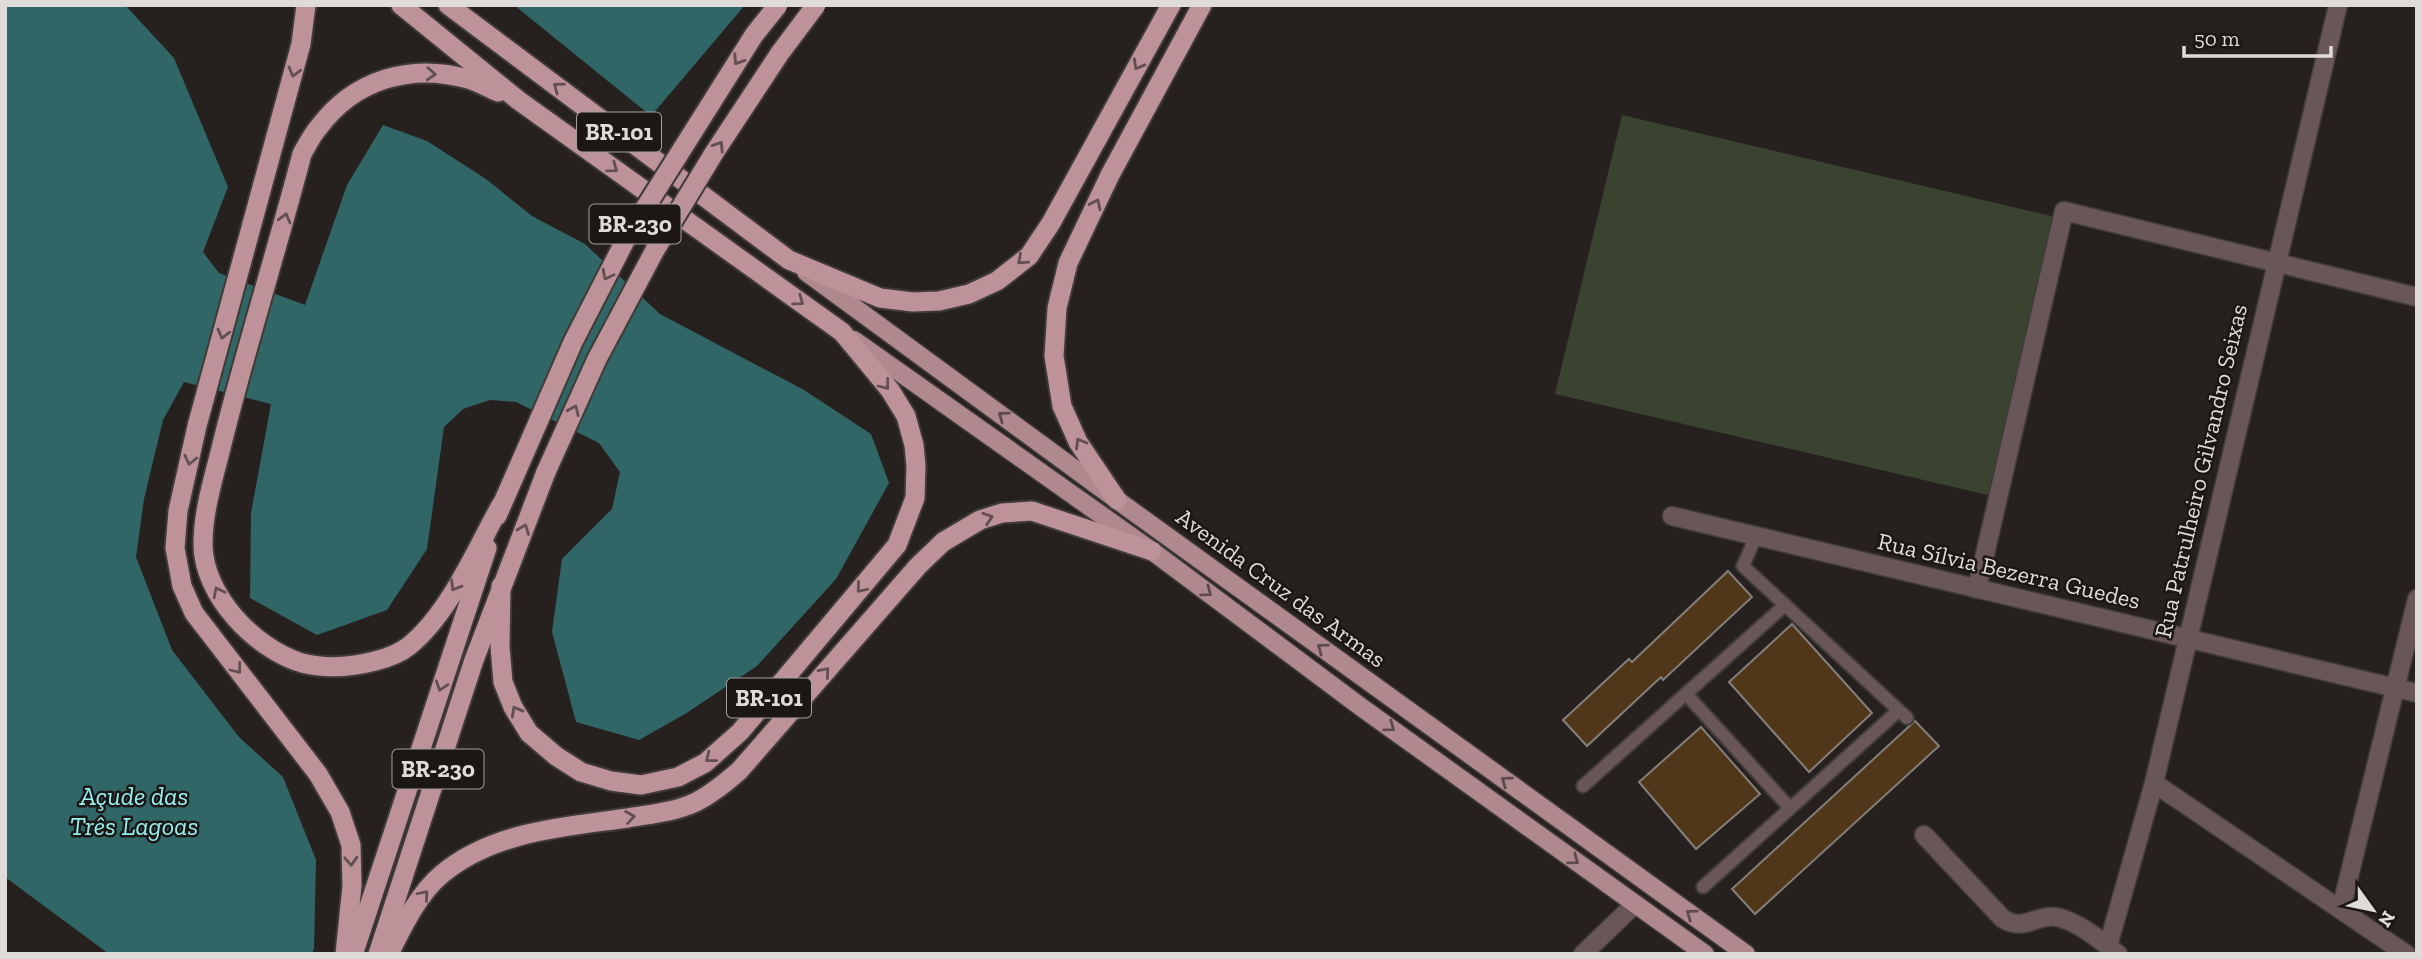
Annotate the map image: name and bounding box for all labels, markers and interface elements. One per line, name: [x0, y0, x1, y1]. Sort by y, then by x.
scale bar: [2184, 14, 2331, 58]
text: 50 m: [2194, 26, 2240, 51]
one-way arrow: [733, 53, 746, 66]
one-way arrow: [1133, 58, 1146, 70]
one-way arrow: [288, 66, 302, 78]
one-way arrow: [425, 67, 436, 82]
one-way arrow: [553, 83, 566, 95]
road number: BR-101: [577, 113, 661, 152]
one-way arrow: [710, 141, 723, 154]
one-way arrow: [606, 160, 618, 172]
one-way arrow: [1088, 199, 1102, 211]
road number: BR-230: [590, 204, 680, 244]
one-way arrow: [277, 212, 292, 224]
one-way arrow: [1017, 252, 1030, 264]
one-way arrow: [602, 268, 615, 281]
one-way arrow: [791, 293, 803, 305]
street label: Rua Patrulheiro Gilvandro Seixas: [2148, 301, 2253, 641]
one-way arrow: [217, 328, 231, 340]
one-way arrow: [876, 377, 889, 390]
one-way arrow: [566, 405, 580, 417]
one-way arrow: [998, 412, 1011, 425]
one-way arrow: [1075, 438, 1088, 451]
one-way arrow: [183, 454, 198, 466]
street label: Avenida Cruz das Armas: [1171, 502, 1392, 673]
one-way arrow: [982, 511, 994, 526]
one-way arrow: [515, 524, 529, 536]
street label: Rua Sílvia Bezerra Guedes: [1875, 526, 2143, 615]
one-way arrow: [451, 578, 464, 591]
one-way arrow: [857, 580, 869, 593]
one-way arrow: [1199, 583, 1212, 596]
one-way arrow: [212, 587, 226, 599]
one-way arrow: [1317, 644, 1329, 656]
one-way arrow: [228, 661, 241, 674]
one-way arrow: [817, 668, 829, 681]
road number: BR-101: [727, 678, 811, 718]
one-way arrow: [435, 680, 449, 692]
one-way arrow: [511, 706, 524, 718]
one-way arrow: [1382, 719, 1394, 731]
one-way arrow: [705, 749, 718, 762]
road number: BR-230: [392, 750, 484, 789]
one-way arrow: [1501, 777, 1514, 789]
water label: Açude das Três Lagoas: [70, 780, 198, 842]
one-way arrow: [624, 810, 636, 825]
one-way arrow: [1566, 852, 1579, 864]
one-way arrow: [344, 856, 359, 867]
north arrow: [2338, 875, 2408, 945]
one-way arrow: [416, 891, 428, 904]
text: N: [2373, 907, 2400, 931]
one-way arrow: [1686, 910, 1699, 922]

